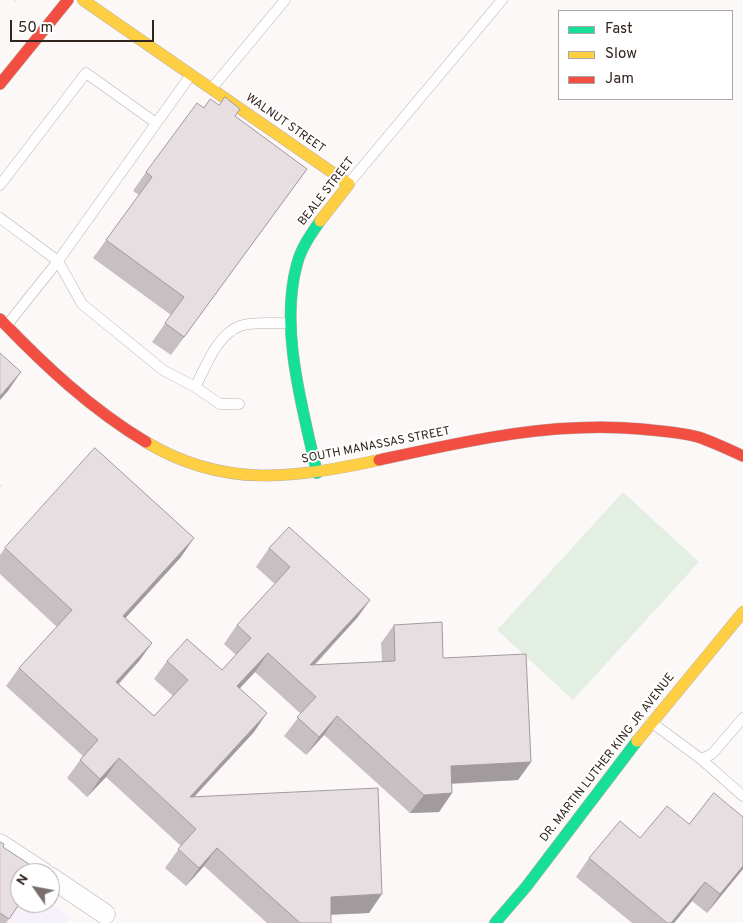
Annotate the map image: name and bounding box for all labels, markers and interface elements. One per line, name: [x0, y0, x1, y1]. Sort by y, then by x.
scale bar: [12, 10, 156, 42]
legend: [558, 10, 733, 100]
text: 50 m: [18, 19, 53, 38]
text: Fast: [605, 20, 633, 39]
text: Slow: [605, 45, 637, 64]
text: Jam: [605, 70, 634, 89]
street label: WALNUT STREET: [242, 91, 328, 157]
street label: BEALE STREET: [296, 155, 358, 229]
street label: SOUTH MANASSAS STREET: [301, 425, 451, 467]
street label: DR. MARTIN LUTHER KING JR AVENUE: [538, 671, 678, 845]
north arrow: [10, 863, 60, 913]
text: N: [13, 871, 33, 889]

